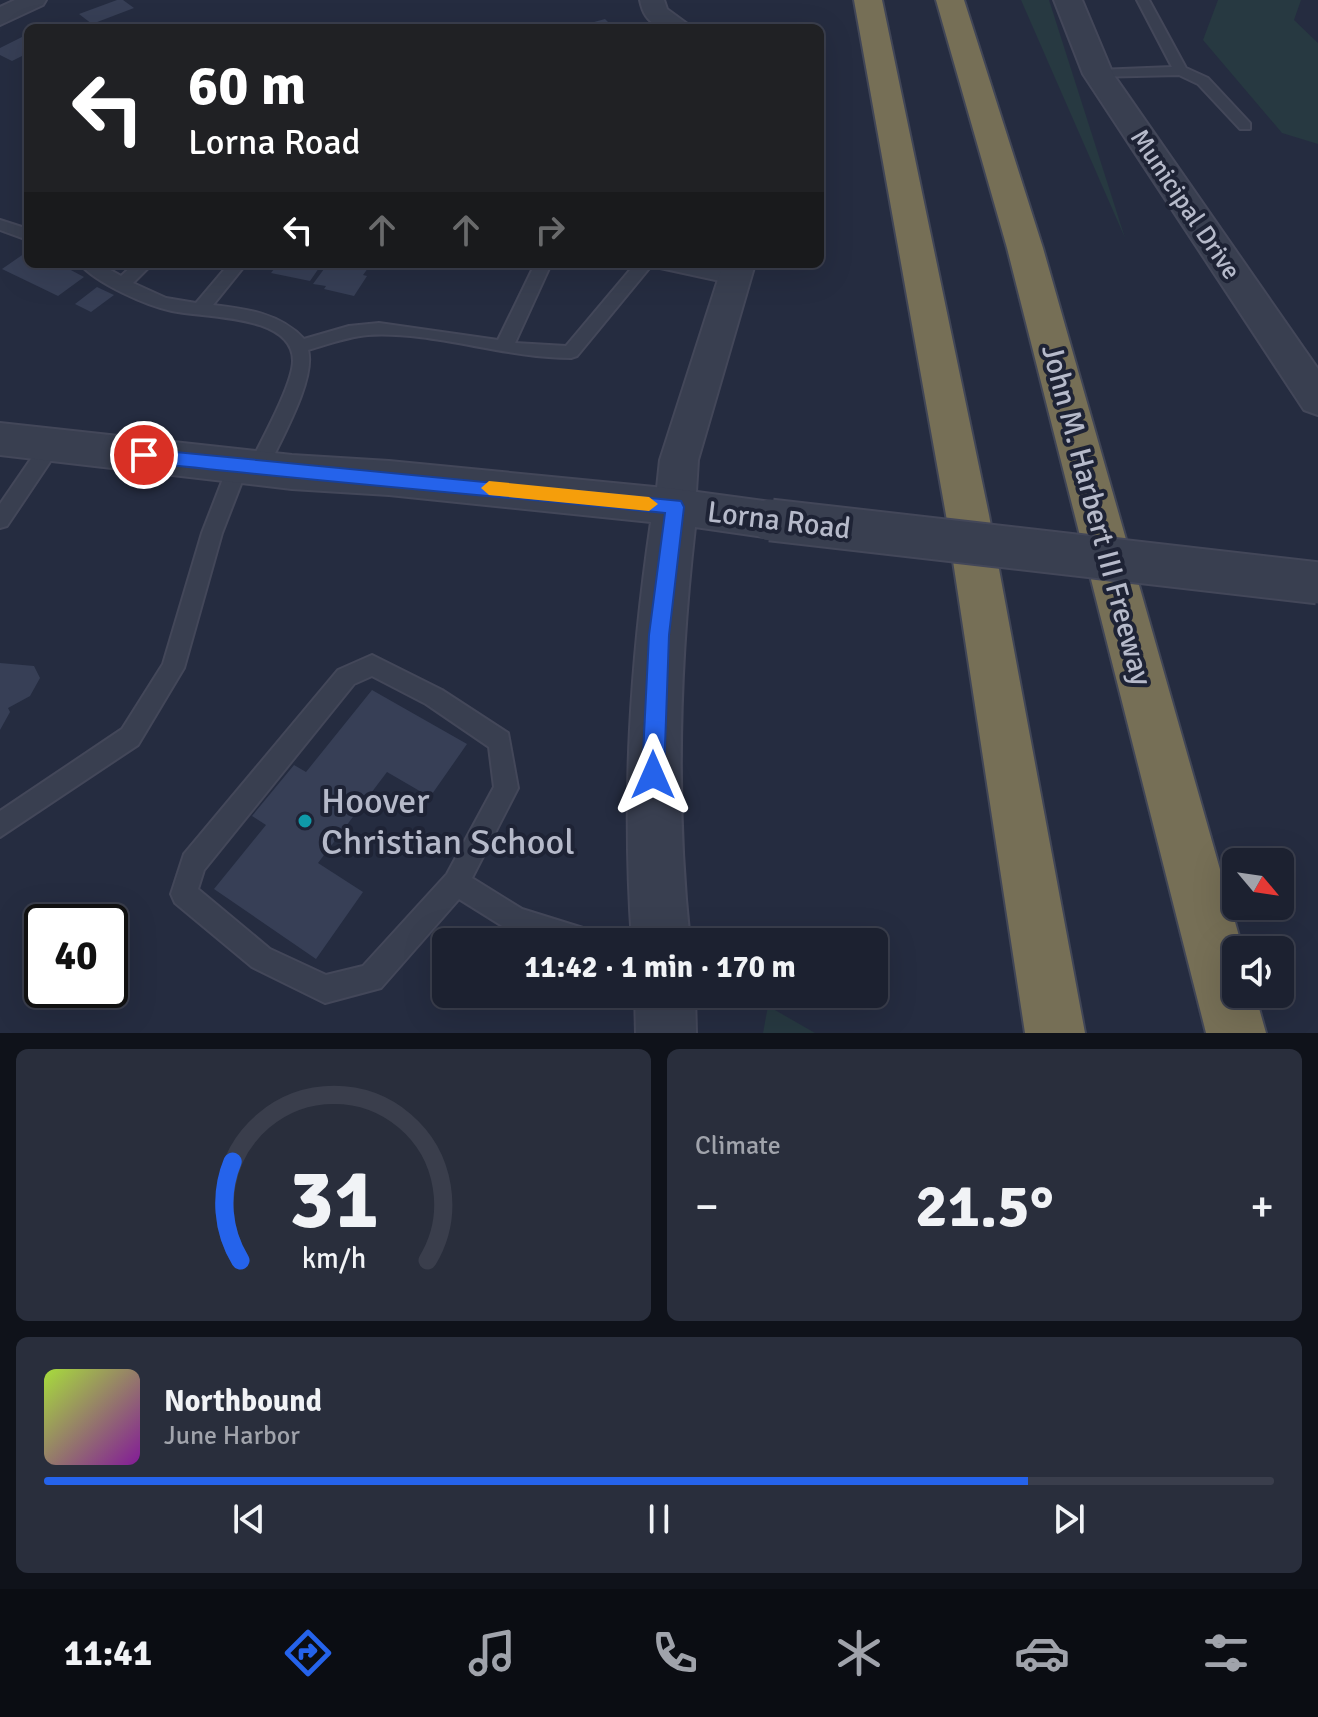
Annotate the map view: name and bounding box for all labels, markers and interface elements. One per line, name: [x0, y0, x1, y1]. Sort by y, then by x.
text: 60 m: [188, 51, 306, 120]
icon: left: [56, 56, 160, 160]
text: Lorna Road: [188, 120, 361, 165]
street label: Municipal Drive: [1123, 123, 1247, 286]
icon: left: [276, 208, 320, 252]
icon: ahead: [360, 208, 404, 252]
icon: ahead: [444, 208, 488, 252]
icon: right: [528, 208, 572, 252]
street label: John M. Harbert III Freeway: [1033, 341, 1160, 690]
pin: [110, 421, 178, 489]
icon: arrive: [122, 433, 166, 477]
street label: Lorna Road: [705, 493, 853, 548]
position arrow: [611, 733, 695, 817]
place label: Hoover Christian School: [321, 779, 575, 865]
marker: Hoover Christian School: [296, 812, 314, 830]
north arrow: [1222, 848, 1294, 920]
map controls: [1222, 848, 1294, 1008]
speed limit sign: 40: [24, 904, 128, 1008]
button: sound: [1222, 936, 1294, 1008]
text: 11:42 · 1 min · 170 m: [524, 949, 796, 986]
text: Climate: [695, 1130, 781, 1162]
text: 31: [289, 1149, 378, 1251]
text: 21.5°: [915, 1170, 1054, 1244]
text: −: [695, 1180, 719, 1234]
text: +: [1250, 1180, 1274, 1234]
text: km/h: [301, 1241, 366, 1276]
text: Northbound: [164, 1383, 322, 1420]
text: June Harbor: [164, 1420, 300, 1452]
icon: previous: [227, 1497, 271, 1541]
icon: pause: [637, 1497, 681, 1541]
icon: next: [1047, 1497, 1091, 1541]
icon: directions: [280, 1625, 336, 1681]
icon: music: [464, 1625, 520, 1681]
icon: phone: [647, 1625, 703, 1681]
icon: climate: [831, 1625, 887, 1681]
icon: car: [1014, 1625, 1070, 1681]
icon: filters: [1198, 1625, 1254, 1681]
text: 11:41: [64, 1631, 152, 1676]

